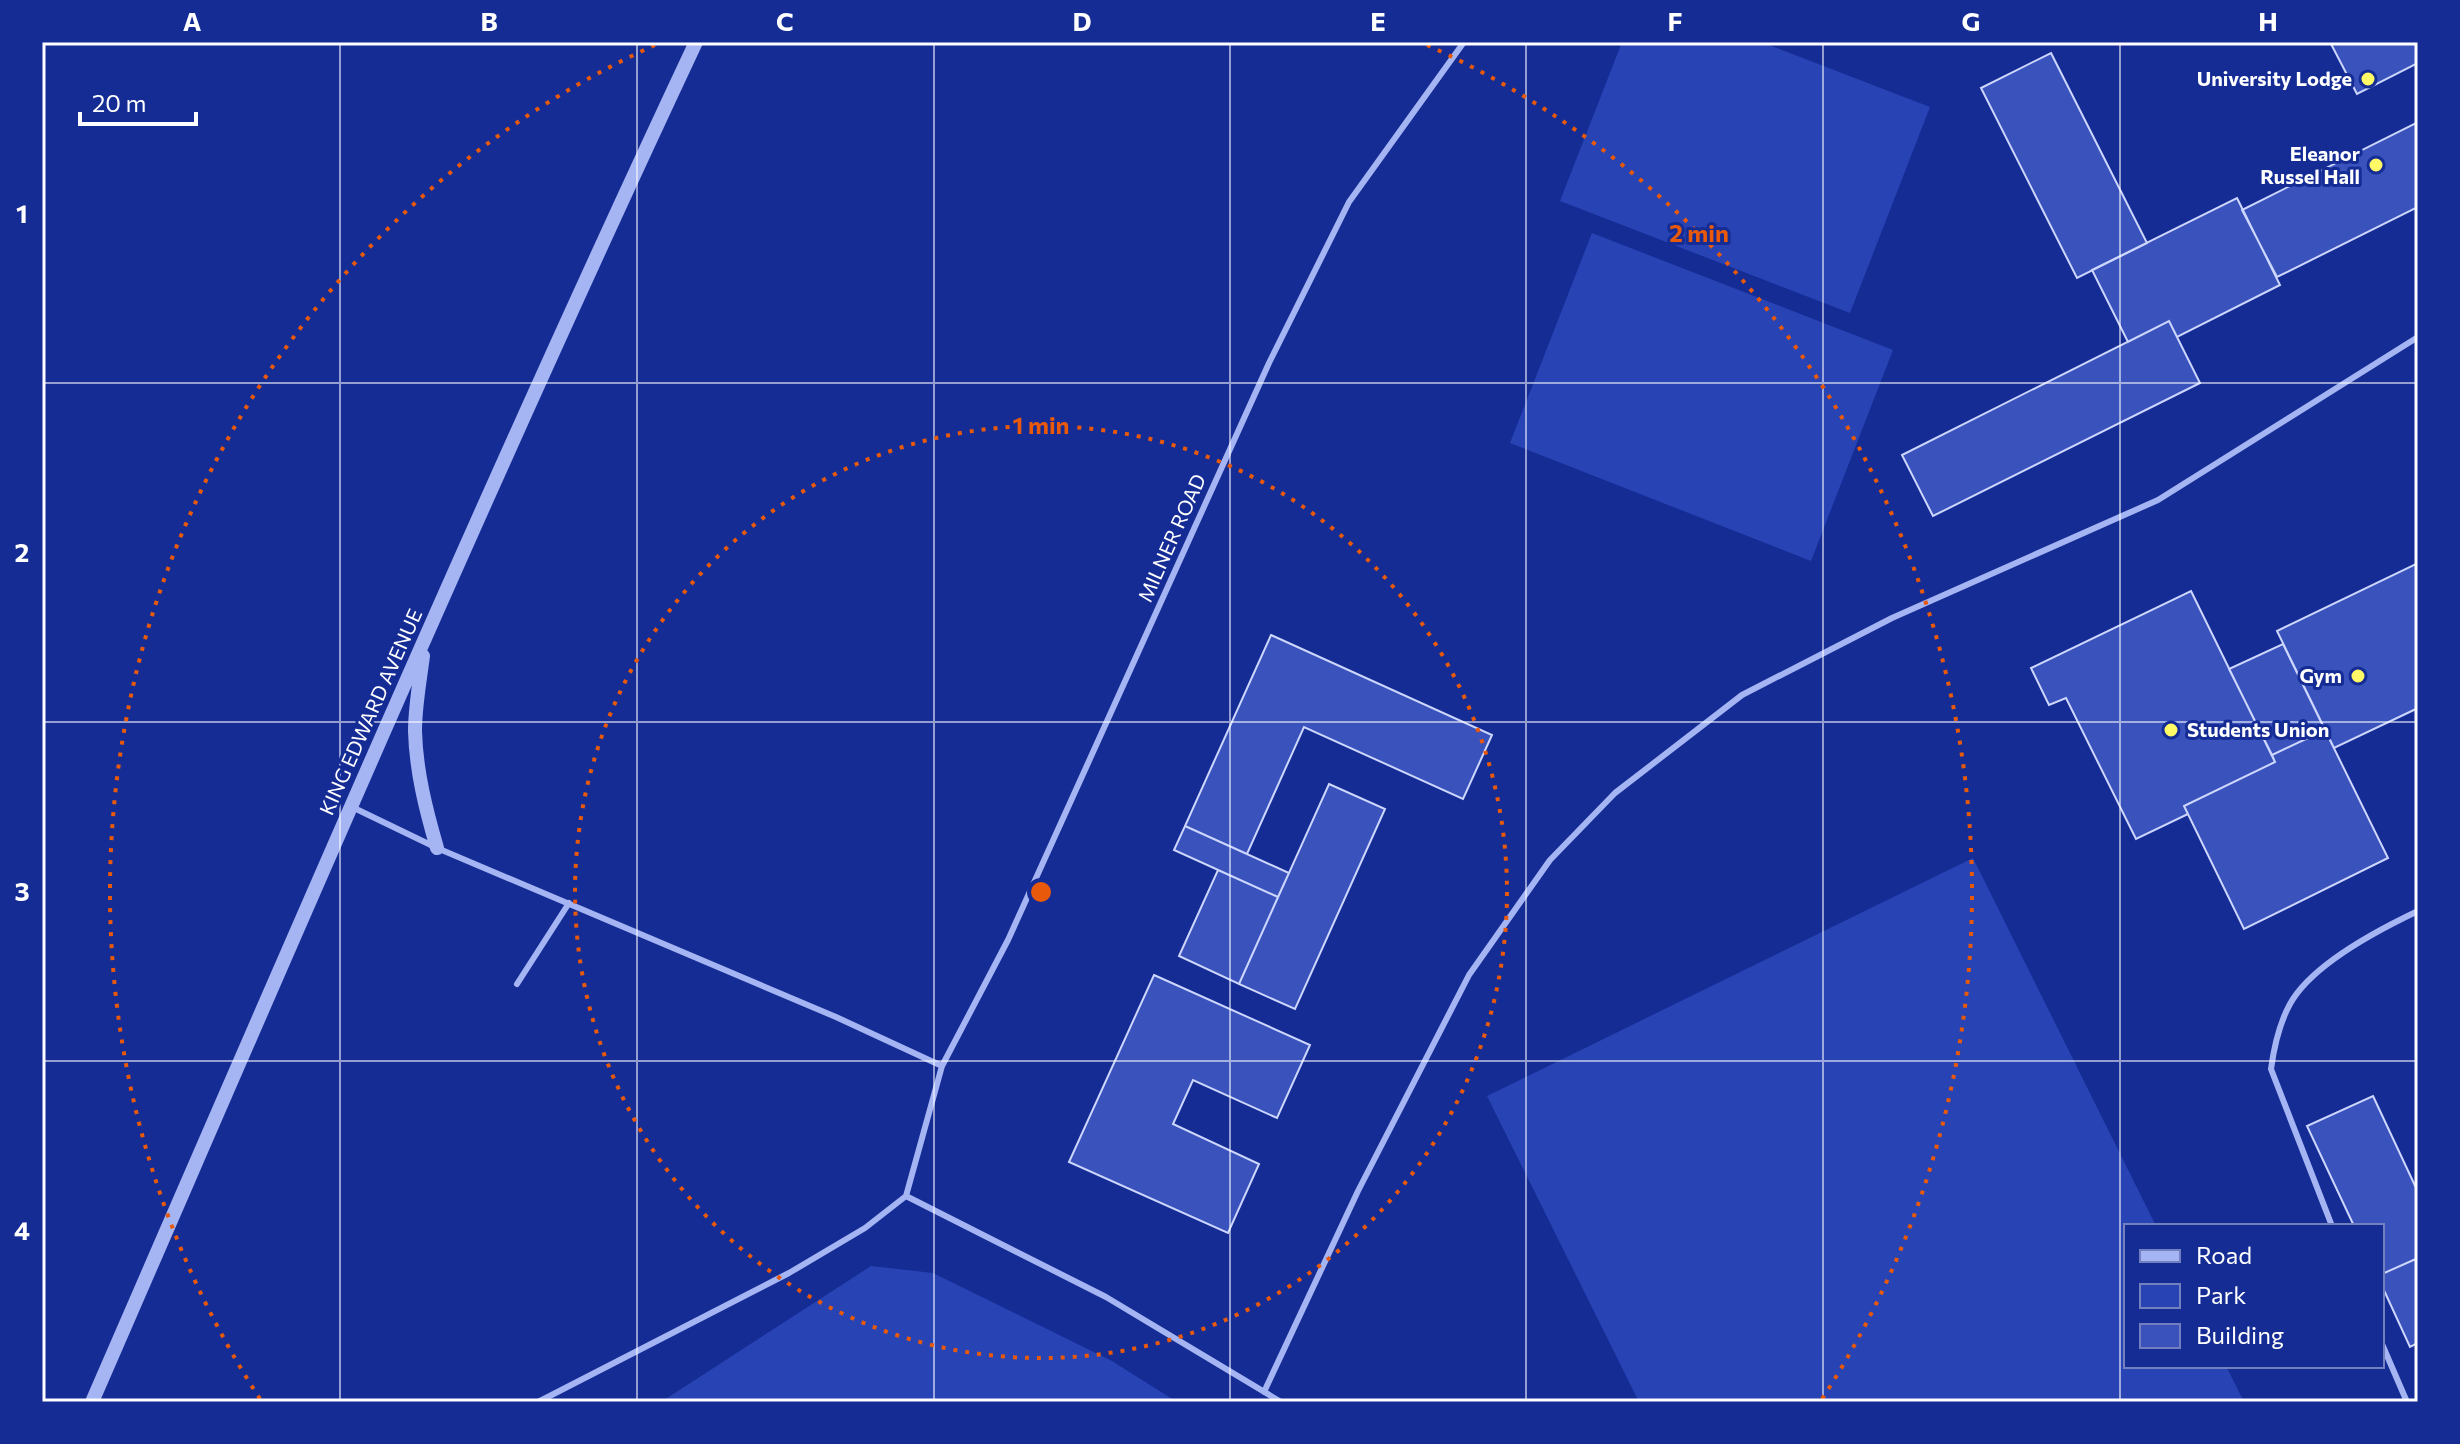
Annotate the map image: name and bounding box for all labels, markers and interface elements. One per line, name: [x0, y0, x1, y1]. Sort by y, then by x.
text: A: [183, 5, 202, 36]
text: B: [480, 5, 498, 36]
text: C: [776, 5, 794, 36]
text: D: [1072, 5, 1092, 36]
text: E: [1370, 5, 1386, 36]
text: F: [1667, 5, 1683, 36]
text: G: [1962, 5, 1980, 36]
text: H: [2258, 5, 2278, 36]
place label: University Lodge: [2197, 66, 2352, 90]
marker: University Lodge: [2359, 70, 2377, 88]
scale bar: [80, 76, 196, 126]
text: 20 m: [92, 88, 146, 117]
place label: Eleanor Russel Hall: [2260, 141, 2360, 188]
marker: Eleanor Russel Hall: [2367, 156, 2385, 174]
text: 1: [16, 197, 28, 228]
text: 2 min: [1669, 218, 1729, 247]
text: 1 min: [1013, 410, 1069, 439]
street label: MILNER ROAD: [1132, 470, 1210, 605]
text: 2: [15, 536, 29, 567]
street label: KING EDWARD AVENUE: [314, 605, 426, 818]
place label: Gym: [2300, 663, 2342, 687]
marker: Gym: [2349, 667, 2367, 685]
place label: Students Union: [2187, 717, 2329, 741]
marker: Students Union: [2162, 721, 2180, 739]
text: 3: [14, 875, 30, 906]
centre of rings: [1027, 878, 1055, 906]
text: 4: [14, 1214, 30, 1245]
legend: [2124, 1224, 2384, 1368]
text: Road: [2196, 1240, 2252, 1269]
text: Park: [2196, 1280, 2246, 1309]
text: Building: [2196, 1320, 2284, 1349]

